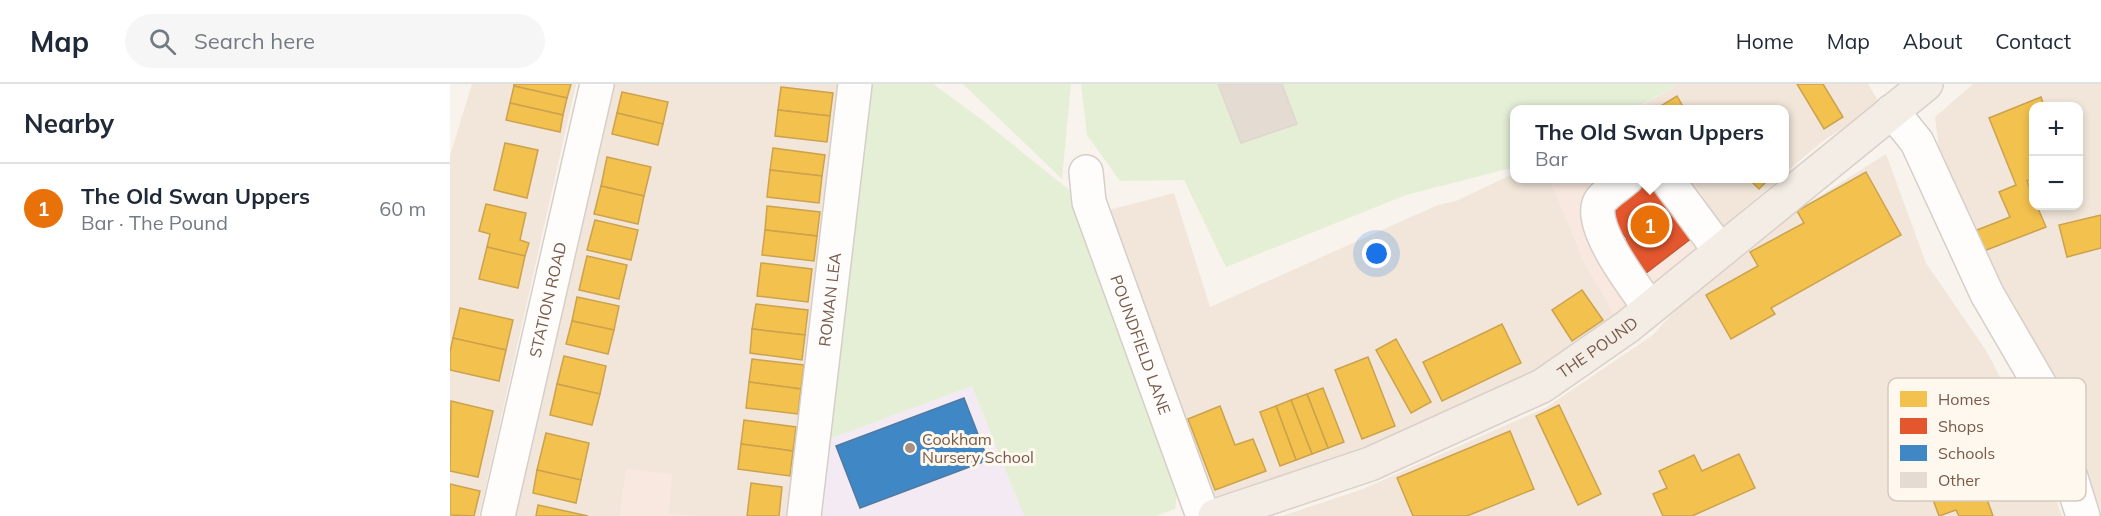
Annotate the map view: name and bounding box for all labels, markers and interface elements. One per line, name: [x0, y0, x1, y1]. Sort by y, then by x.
search box: [125, 14, 545, 68]
text: Map: [30, 24, 89, 59]
icon: search: [146, 25, 179, 58]
text: Search here: [194, 27, 315, 55]
text: Home: [1736, 28, 1794, 54]
text: Map: [1827, 28, 1870, 54]
text: About: [1903, 28, 1962, 54]
text: Contact: [1995, 28, 2071, 54]
map controls: [2029, 102, 2083, 210]
button: +: [2029, 102, 2083, 156]
popup: [1510, 105, 1789, 183]
text: Nearby: [24, 107, 114, 140]
text: The Old Swan Uppers: [1535, 118, 1764, 146]
text: Bar: [1535, 146, 1568, 171]
button: −: [2029, 156, 2083, 210]
text: The Old Swan Uppers: [81, 182, 310, 210]
text: 1: [38, 196, 50, 221]
text: 60 m: [379, 196, 426, 221]
pin: 1: [1630, 202, 1670, 248]
text: Bar · The Pound: [81, 210, 228, 235]
your location: [1362, 239, 1391, 268]
street label: STATION ROAD: [525, 240, 571, 359]
street label: ROMAN LEA: [814, 251, 845, 348]
street label: POUNDFIELD LANE: [1106, 272, 1175, 417]
street label: THE POUND: [1553, 312, 1642, 382]
legend: [1888, 378, 2086, 501]
text: Homes: [1938, 389, 1990, 409]
text: Shops: [1938, 416, 1984, 436]
place label: Cookham Nursery School: [922, 429, 1034, 467]
marker: Cookham Nursery School: [903, 441, 917, 455]
text: Schools: [1938, 443, 1995, 463]
text: Other: [1938, 470, 1980, 490]

